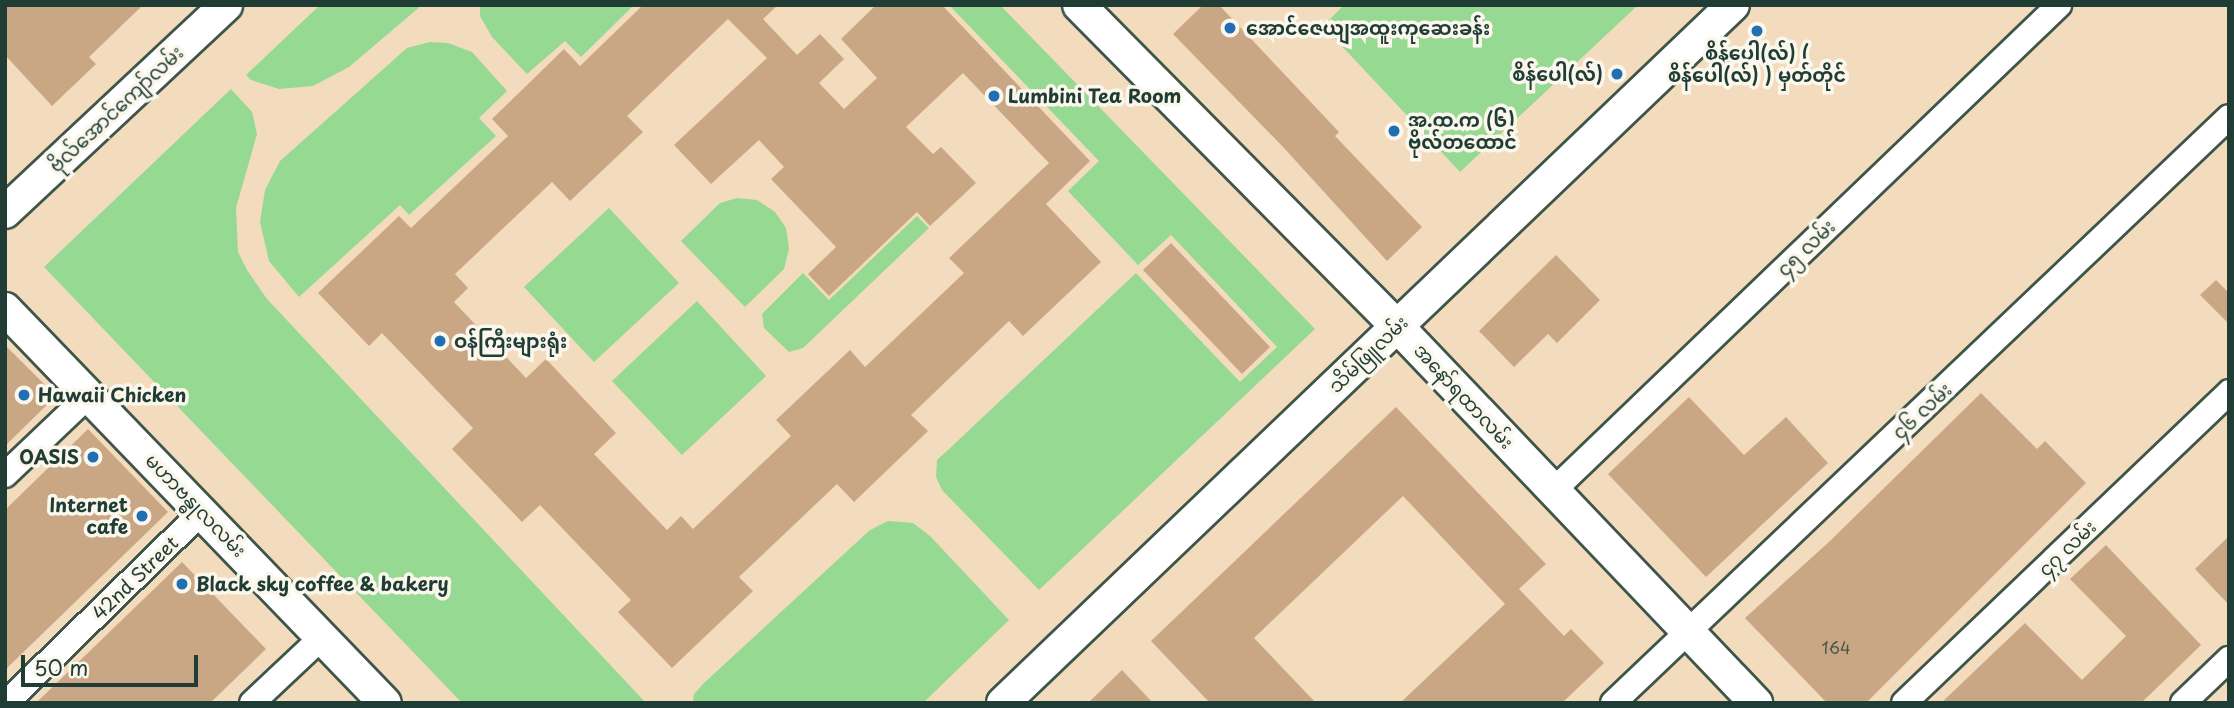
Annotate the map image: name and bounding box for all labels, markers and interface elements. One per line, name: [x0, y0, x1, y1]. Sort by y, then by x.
place label: အောင်ဇေယျအထူးကုဆေးခန်း: [1246, 17, 1490, 39]
marker: အောင်ဇေယျအထူးကုဆေးခန်း: [1220, 18, 1240, 38]
marker: စိန့်ပေါ(လ်) ( စိန်ပေါ(လ်) ) မှတ်တိုင်: [1749, 23, 1765, 39]
street label: ဗိုလ်အောင်ကျော်လမ်း: [44, 41, 188, 177]
place label: စိန့်ပေါ(လ်) ( စိန်ပေါ(လ်) ) မှတ်တိုင်: [1668, 42, 1846, 86]
place label: စိန်ပေါ(လ်): [1512, 63, 1603, 85]
marker: စိန်ပေါ(လ်): [1609, 66, 1625, 82]
place label: Lumbini Tea Room: [1008, 85, 1181, 107]
marker: Lumbini Tea Room: [986, 88, 1002, 104]
place label: အ.ထ.က (၆) ဗိုလ်တထောင်: [1408, 109, 1517, 153]
marker: အ.ထ.က (၆) ဗိုလ်တထောင်: [1386, 123, 1402, 139]
street label: ၄၅ လမ်း: [1772, 215, 1840, 281]
street label: သိမ်ဖြူလမ်း: [1324, 311, 1412, 397]
place label: ဝန်ကြီးများရုံး: [454, 330, 567, 352]
marker: ဝန်ကြီးများရုံး: [432, 333, 448, 349]
street label: အနော်ရထာလမ်း: [1409, 339, 1519, 453]
street label: ၄၆ လမ်း: [1888, 378, 1956, 444]
place label: Hawaii Chicken: [38, 384, 187, 406]
marker: Hawaii Chicken: [16, 387, 32, 403]
place label: OASIS: [19, 446, 79, 468]
marker: OASIS: [85, 449, 101, 465]
street label: မဟာဗန္ဓုလလမ်း: [141, 449, 251, 561]
place label: Internet cafe: [49, 494, 128, 538]
marker: Internet cafe: [134, 508, 150, 524]
street label: ၄၇ လမ်း: [2034, 515, 2100, 581]
street label: 42nd Street: [87, 531, 183, 625]
place label: Black sky coffee & bakery: [196, 573, 452, 595]
marker: Black sky coffee & bakery: [174, 576, 190, 592]
house number: 164: [1822, 637, 1850, 657]
scale bar: [24, 642, 201, 686]
text: 50 m: [34, 651, 88, 683]

